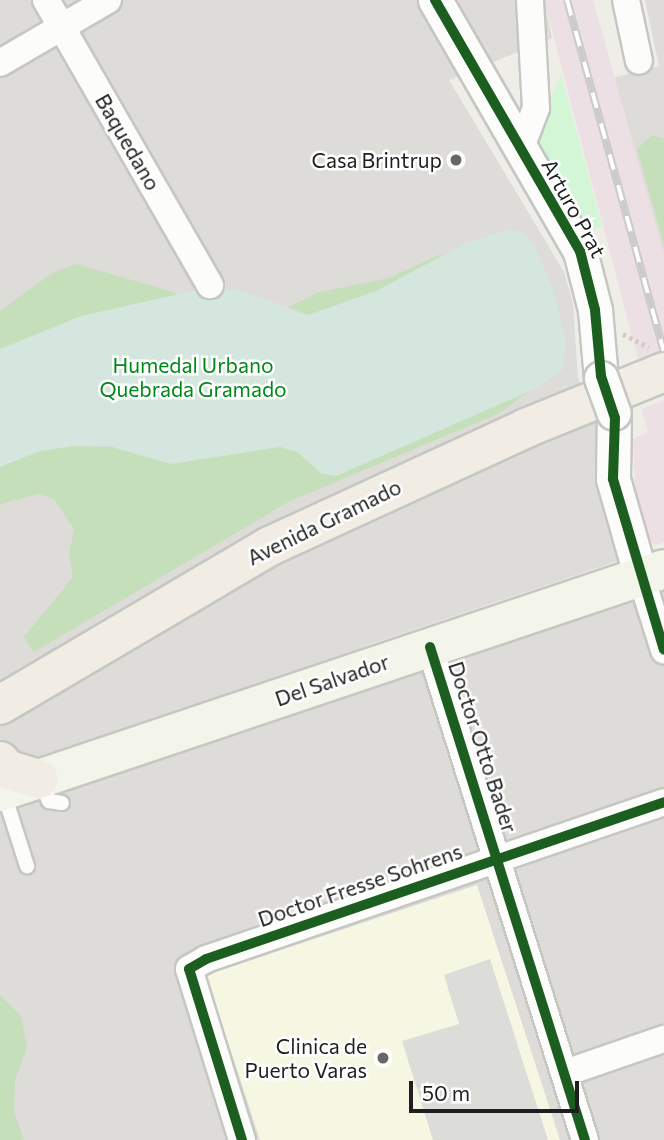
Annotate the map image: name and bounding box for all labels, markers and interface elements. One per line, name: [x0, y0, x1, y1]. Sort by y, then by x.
street label: Baquedano: [90, 89, 166, 195]
place label: Casa Brintrup: [312, 147, 442, 173]
marker: Casa Brintrup: [448, 152, 464, 168]
street label: Arturo Prat: [537, 154, 611, 262]
park label: Humedal Urbano Quebrada Gramado: [99, 352, 287, 402]
street label: Avenida Gramado: [243, 474, 405, 570]
street label: Del Salvador: [272, 649, 392, 711]
street label: Doctor Otto Bader: [443, 658, 523, 836]
street label: Doctor Fresse Sohrens: [255, 838, 465, 932]
place label: Clinica de Puerto Varas: [245, 1033, 367, 1083]
marker: Clinica de Puerto Varas: [373, 1048, 393, 1068]
scale bar: [412, 1066, 582, 1110]
text: 50 m: [422, 1080, 470, 1105]

